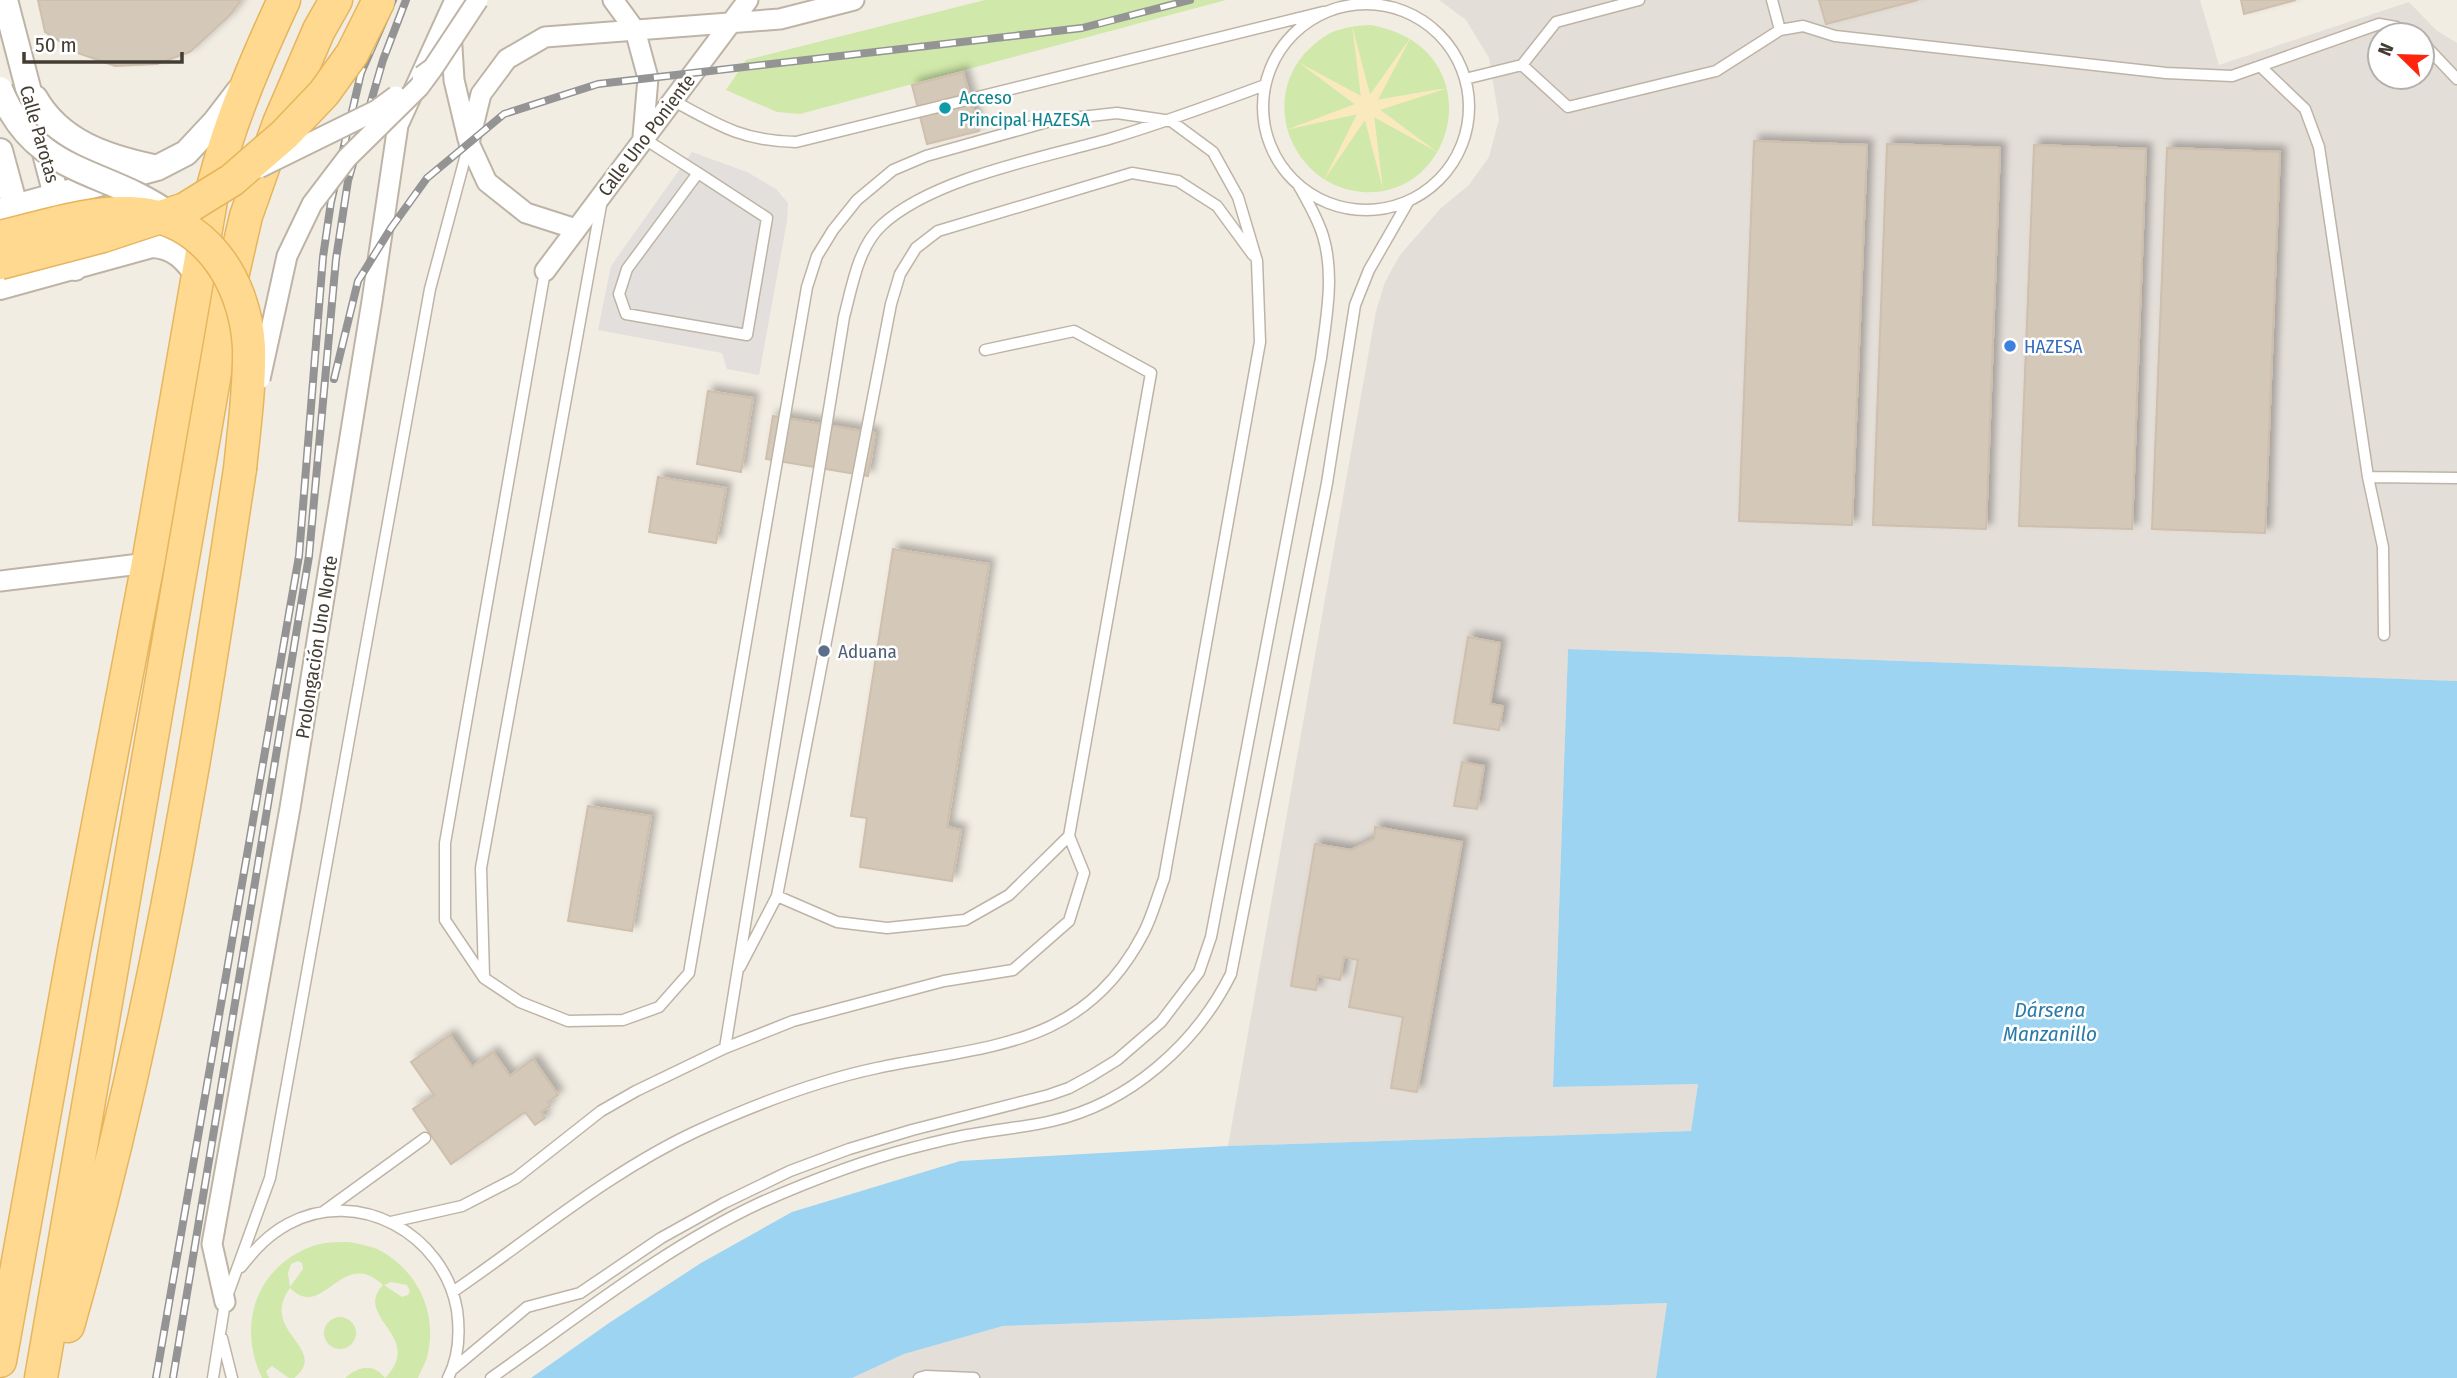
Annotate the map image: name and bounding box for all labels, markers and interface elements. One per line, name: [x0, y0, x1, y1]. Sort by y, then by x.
scale bar: [24, 21, 182, 65]
north arrow: [2366, 21, 2436, 91]
text: 50 m: [35, 32, 77, 58]
text: N: [2373, 40, 2399, 59]
street label: Calle Uno Poniente: [593, 70, 700, 201]
street label: Calle Parotas: [15, 83, 64, 185]
place label: Acceso Principal HAZESA: [959, 86, 1090, 131]
marker: Acceso Principal HAZESA: [937, 100, 953, 116]
place label: HAZESA: [2024, 335, 2083, 358]
marker: HAZESA: [2002, 338, 2018, 354]
street label: Prolongación Uno Norte: [291, 554, 342, 740]
place label: Aduana: [838, 640, 897, 663]
marker: Aduana: [816, 643, 832, 659]
water label: Dársena Manzanillo: [2003, 997, 2097, 1047]

